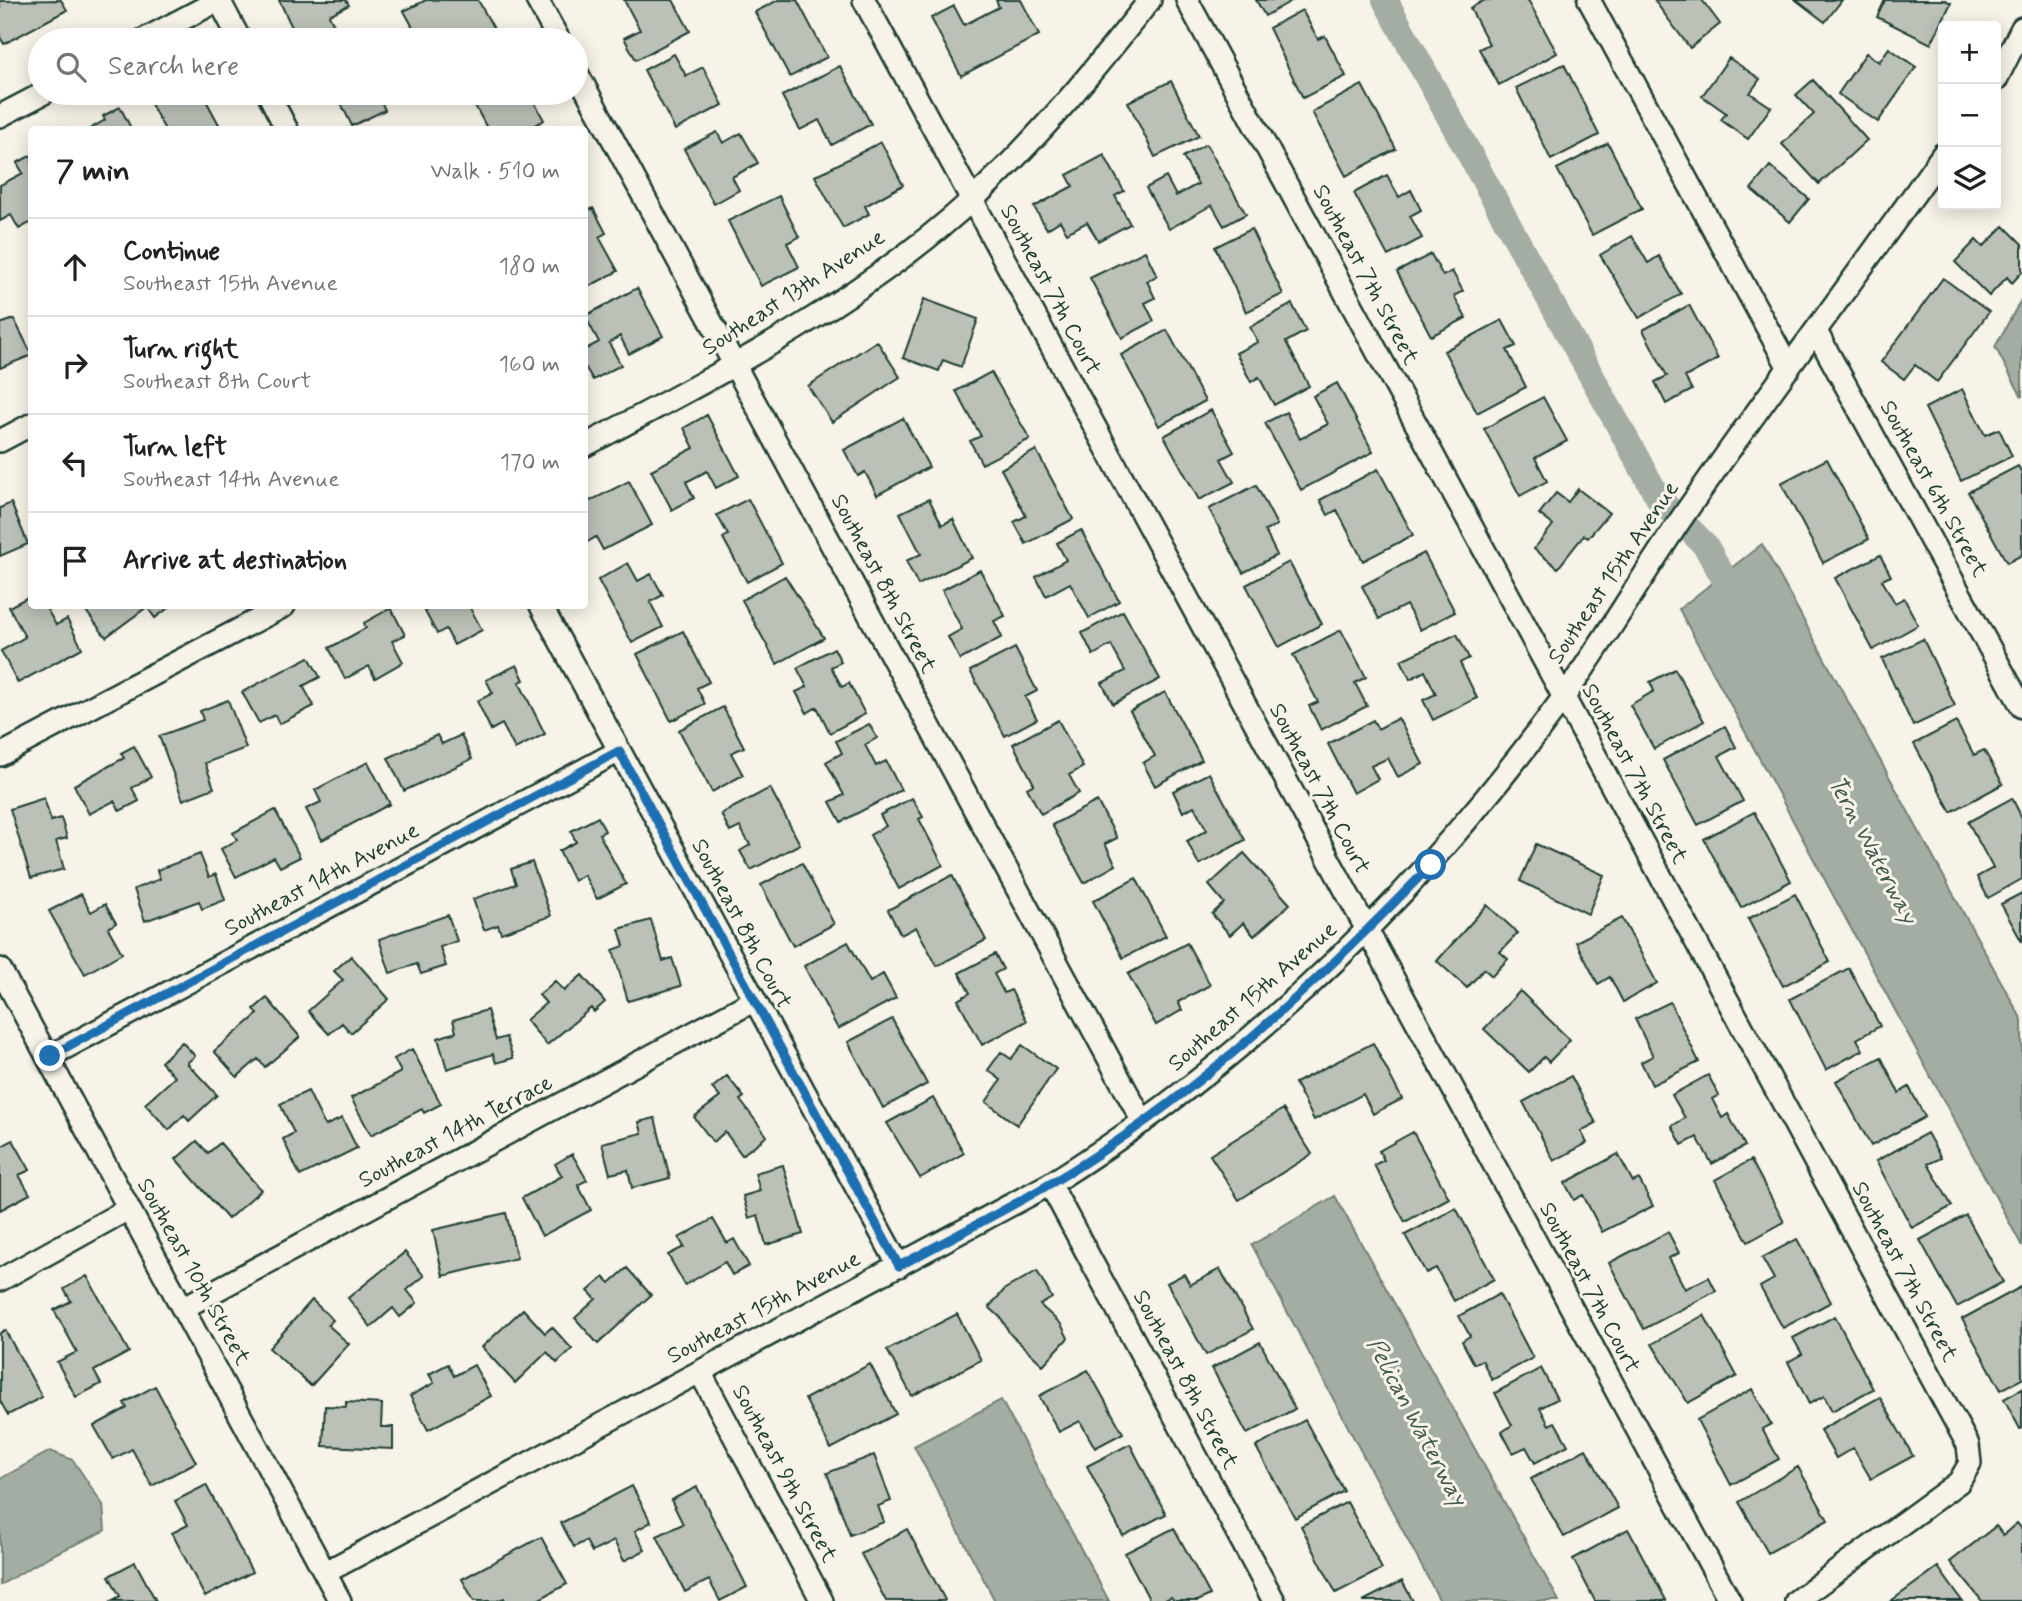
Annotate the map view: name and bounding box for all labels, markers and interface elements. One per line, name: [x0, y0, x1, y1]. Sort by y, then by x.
map controls: [1938, 21, 2001, 210]
button: +: [1938, 21, 2001, 84]
search box: [28, 28, 588, 105]
icon: search: [52, 48, 90, 86]
text: Search here: [108, 50, 239, 84]
button: −: [1938, 84, 2001, 147]
button: layers: [1938, 147, 2001, 210]
text: 7 min: [56, 152, 130, 191]
text: Walk · 510 m: [431, 157, 560, 187]
street label: Southeast 7th Street: [1305, 180, 1425, 371]
street label: Southeast 7th Court: [992, 199, 1108, 381]
street label: Southeast 13th Avenue: [697, 223, 891, 363]
text: Continue: [123, 235, 220, 269]
icon: ahead: [56, 248, 94, 286]
text: 180 m: [499, 252, 560, 282]
text: Southeast 15th Avenue: [123, 269, 338, 299]
text: Turn right: [123, 333, 239, 367]
icon: right: [56, 346, 94, 384]
text: 160 m: [499, 350, 560, 380]
text: Southeast 8th Court: [123, 367, 311, 397]
street label: Southeast 6th Street: [1872, 395, 1994, 583]
text: Turn left: [123, 431, 227, 465]
icon: left: [56, 444, 94, 482]
text: 170 m: [500, 448, 560, 478]
text: Southeast 14th Avenue: [123, 465, 340, 495]
street label: Southeast 15th Avenue: [1541, 476, 1687, 670]
street label: Southeast 8th Street: [823, 489, 943, 679]
icon: arrive: [56, 542, 94, 580]
text: Arrive at destination: [123, 544, 347, 578]
street label: Southeast 7th Street: [1574, 679, 1694, 870]
street label: Southeast 7th Court: [1261, 698, 1377, 880]
water label: Tern Waterway: [1820, 771, 1925, 931]
street label: Southeast 14th Avenue: [219, 816, 425, 944]
street label: Southeast 8th Court: [684, 834, 799, 1014]
route start: [1415, 849, 1446, 880]
street label: Southeast 15th Avenue: [1162, 915, 1344, 1079]
route end: [34, 1040, 65, 1071]
street label: Southeast 14th Terrace: [354, 1068, 559, 1196]
street label: Southeast 10th Street: [129, 1173, 257, 1371]
street label: Southeast 7th Street: [1844, 1177, 1964, 1368]
street label: Southeast 7th Court: [1531, 1197, 1647, 1379]
street label: Southeast 15th Avenue: [662, 1244, 866, 1372]
street label: Southeast 8th Street: [1125, 1285, 1245, 1475]
water label: Pelican Waterway: [1359, 1333, 1474, 1513]
street label: Southeast 9th Street: [724, 1380, 844, 1569]

